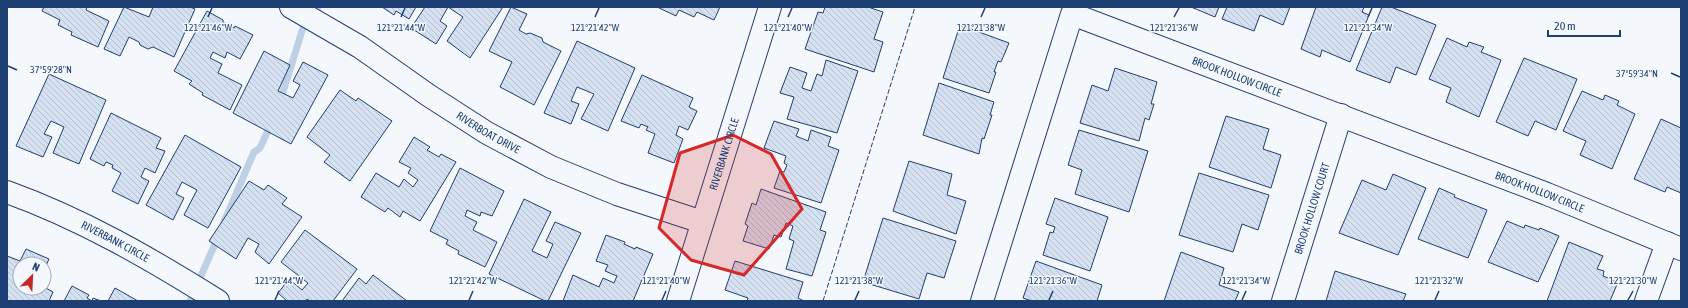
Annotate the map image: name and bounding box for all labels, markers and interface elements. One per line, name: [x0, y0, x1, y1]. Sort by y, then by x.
scale bar: [1548, 12, 1620, 38]
text: 20 m: [1554, 19, 1576, 33]
text: 121°21'46"W: [184, 22, 233, 33]
text: 121°21'44"W: [377, 22, 426, 33]
text: 121°21'42"W: [571, 22, 620, 33]
text: 121°21'40"W: [764, 22, 813, 33]
text: 121°21'38"W: [957, 22, 1006, 33]
text: 121°21'36"W: [1150, 22, 1199, 33]
text: 121°21'34"W: [1344, 22, 1393, 33]
street label: BROOK HOLLOW CIRCLE: [1191, 54, 1283, 99]
text: 37°59'28"N: [30, 64, 72, 75]
text: 37°59'34"N: [1616, 68, 1658, 79]
street label: RIVERBOAT DRIVE: [454, 109, 522, 156]
street label: RIVERBANK CIRCLE: [707, 116, 741, 192]
street label: BROOK HOLLOW COURT: [1292, 161, 1332, 256]
street label: BROOK HOLLOW CIRCLE: [1493, 169, 1586, 215]
street label: RIVERBANK CIRCLE: [79, 218, 151, 264]
north arrow: [12, 256, 52, 296]
text: N: [31, 260, 41, 274]
text: 121°21'44"W: [255, 275, 304, 286]
text: 121°21'42"W: [449, 275, 498, 286]
text: 121°21'40"W: [642, 275, 691, 286]
text: 121°21'38"W: [835, 275, 884, 286]
text: 121°21'36"W: [1029, 275, 1078, 286]
text: 121°21'34"W: [1222, 275, 1271, 286]
text: 121°21'32"W: [1415, 275, 1464, 286]
text: 121°21'30"W: [1609, 275, 1658, 286]

